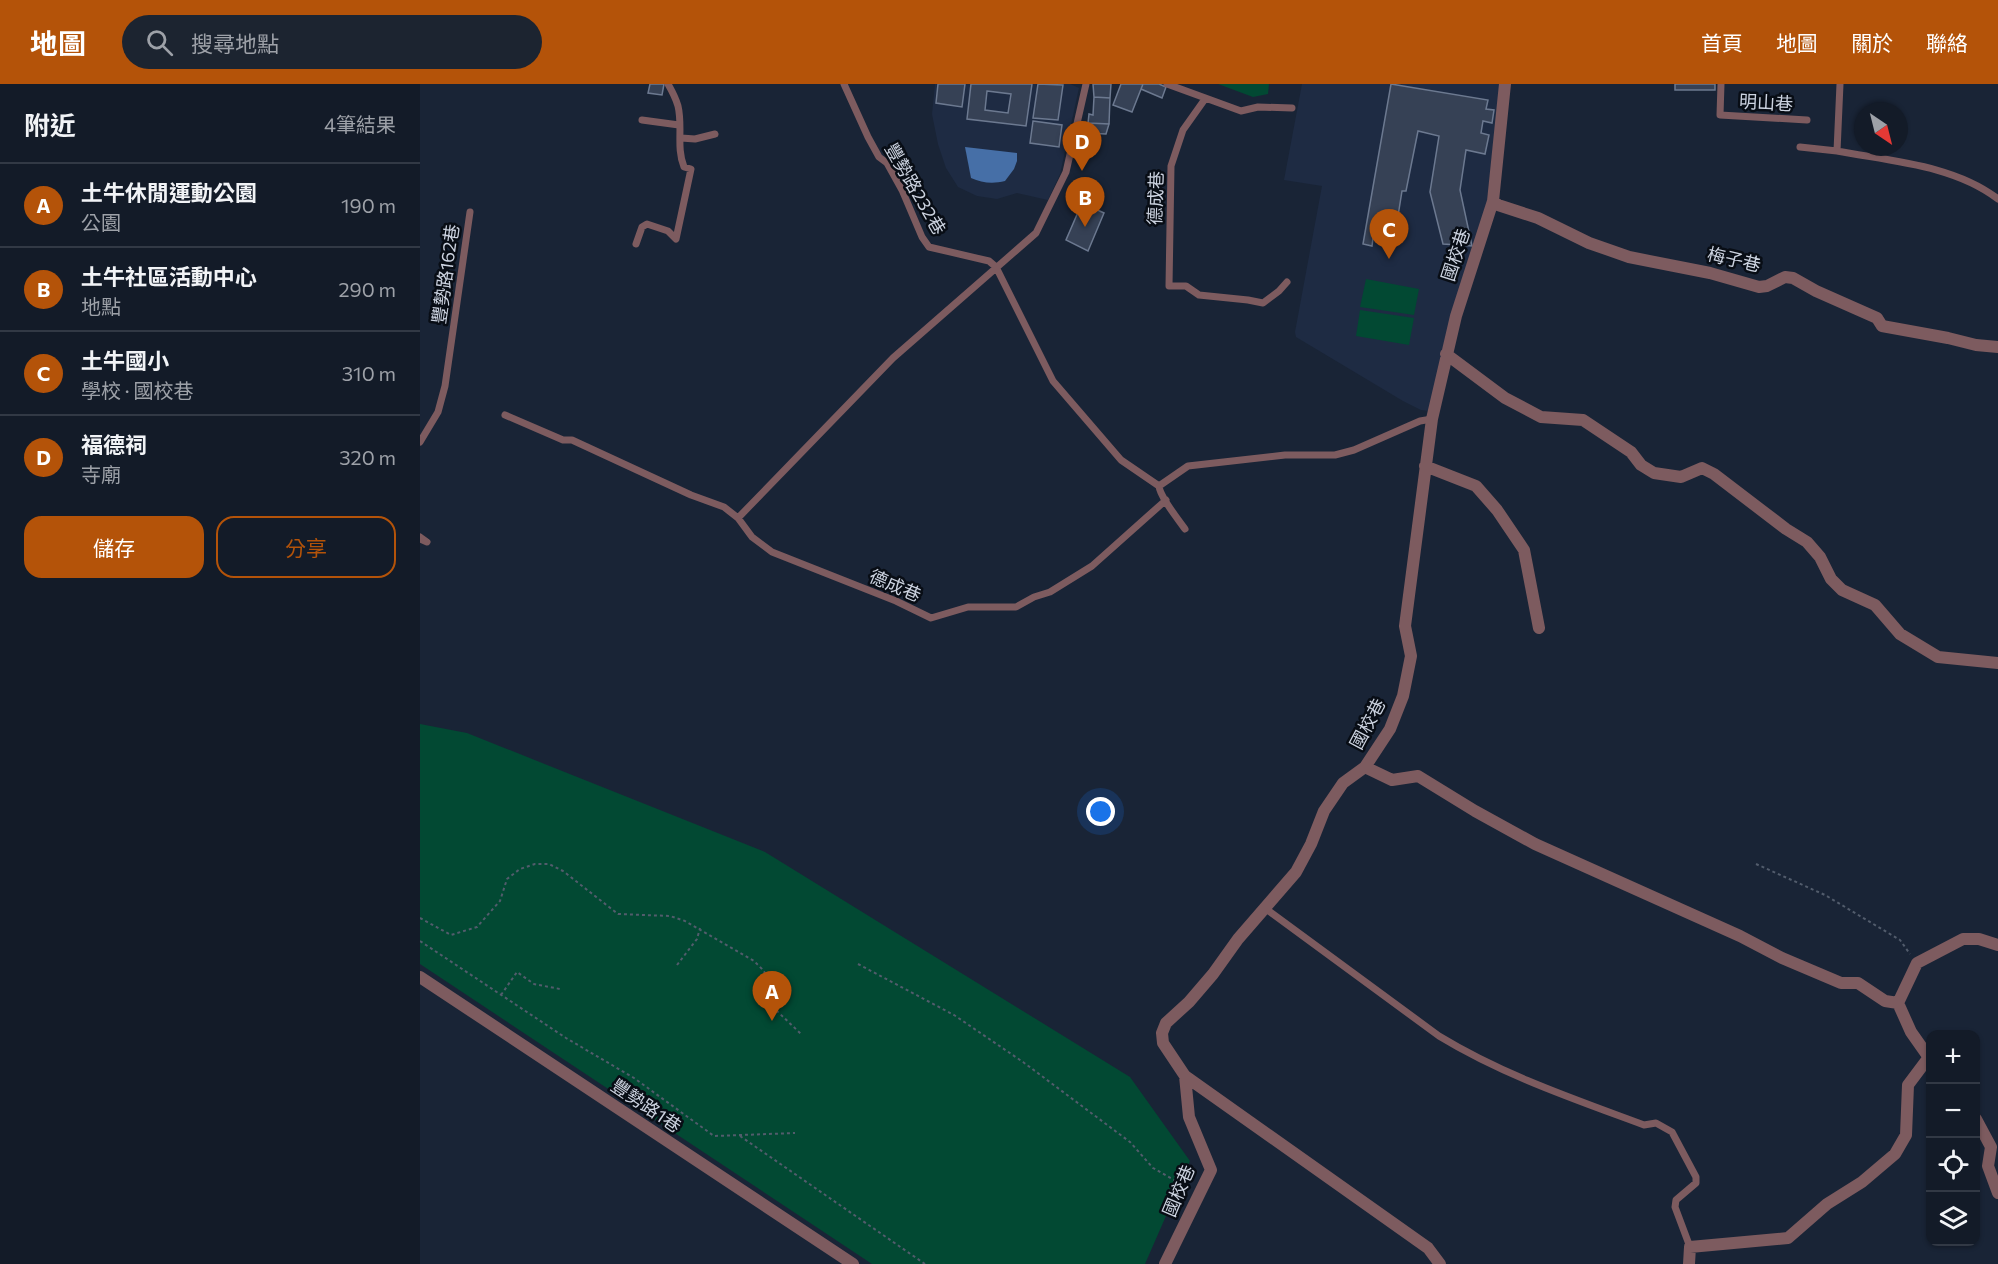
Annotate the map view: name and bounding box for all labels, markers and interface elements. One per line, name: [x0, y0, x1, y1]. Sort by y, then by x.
search box: [122, 15, 542, 69]
text: 地圖: [30, 26, 86, 60]
icon: search: [143, 26, 176, 59]
text: 搜尋地點: [191, 30, 279, 57]
text: 首頁: [1701, 30, 1743, 55]
text: 地圖: [1776, 30, 1818, 55]
text: 關於: [1851, 30, 1893, 55]
text: 聯絡: [1926, 30, 1968, 55]
street label: 明山巷: [1739, 90, 1794, 114]
north arrow: [1854, 102, 1908, 156]
text: 附近: [24, 109, 76, 140]
text: 4筆結果: [324, 112, 396, 136]
pin: D: [1062, 122, 1102, 171]
street label: 豐勢路232巷: [881, 139, 951, 238]
street label: 德成巷: [1143, 171, 1167, 225]
pin: B: [1066, 178, 1104, 227]
text: 土牛休閒運動公園: [81, 179, 257, 206]
text: A: [36, 193, 51, 217]
text: 190 m: [341, 193, 396, 217]
text: 公園: [81, 210, 121, 234]
pin: C: [1370, 210, 1408, 259]
street label: 豐勢路162巷: [427, 223, 463, 325]
street label: 國校巷: [1436, 226, 1474, 284]
street label: 梅子巷: [1705, 242, 1763, 276]
text: 土牛社區活動中心: [81, 263, 257, 290]
text: B: [37, 277, 50, 301]
text: 290 m: [338, 277, 396, 301]
text: 地點: [81, 294, 121, 318]
text: 土牛國小: [81, 347, 169, 374]
text: C: [37, 361, 50, 385]
text: 310 m: [342, 361, 396, 385]
text: 學校 · 國校巷: [81, 378, 193, 402]
text: 福德祠: [81, 431, 147, 458]
text: D: [36, 445, 51, 469]
text: 320 m: [339, 445, 396, 469]
text: 寺廟: [81, 462, 121, 486]
button: 儲存: [24, 516, 204, 578]
button: 分享: [216, 516, 396, 578]
street label: 德成巷: [866, 564, 925, 606]
street label: 國校巷: [1345, 695, 1390, 753]
your location: [1086, 797, 1115, 826]
pin: A: [752, 972, 792, 1021]
map controls: [1926, 1030, 1980, 1246]
button: +: [1926, 1030, 1980, 1084]
street label: 豐勢路1巷: [607, 1074, 686, 1137]
button: −: [1926, 1084, 1980, 1138]
button: locate: [1926, 1138, 1980, 1192]
street label: 國校巷: [1157, 1161, 1199, 1220]
button: layers: [1926, 1192, 1980, 1246]

